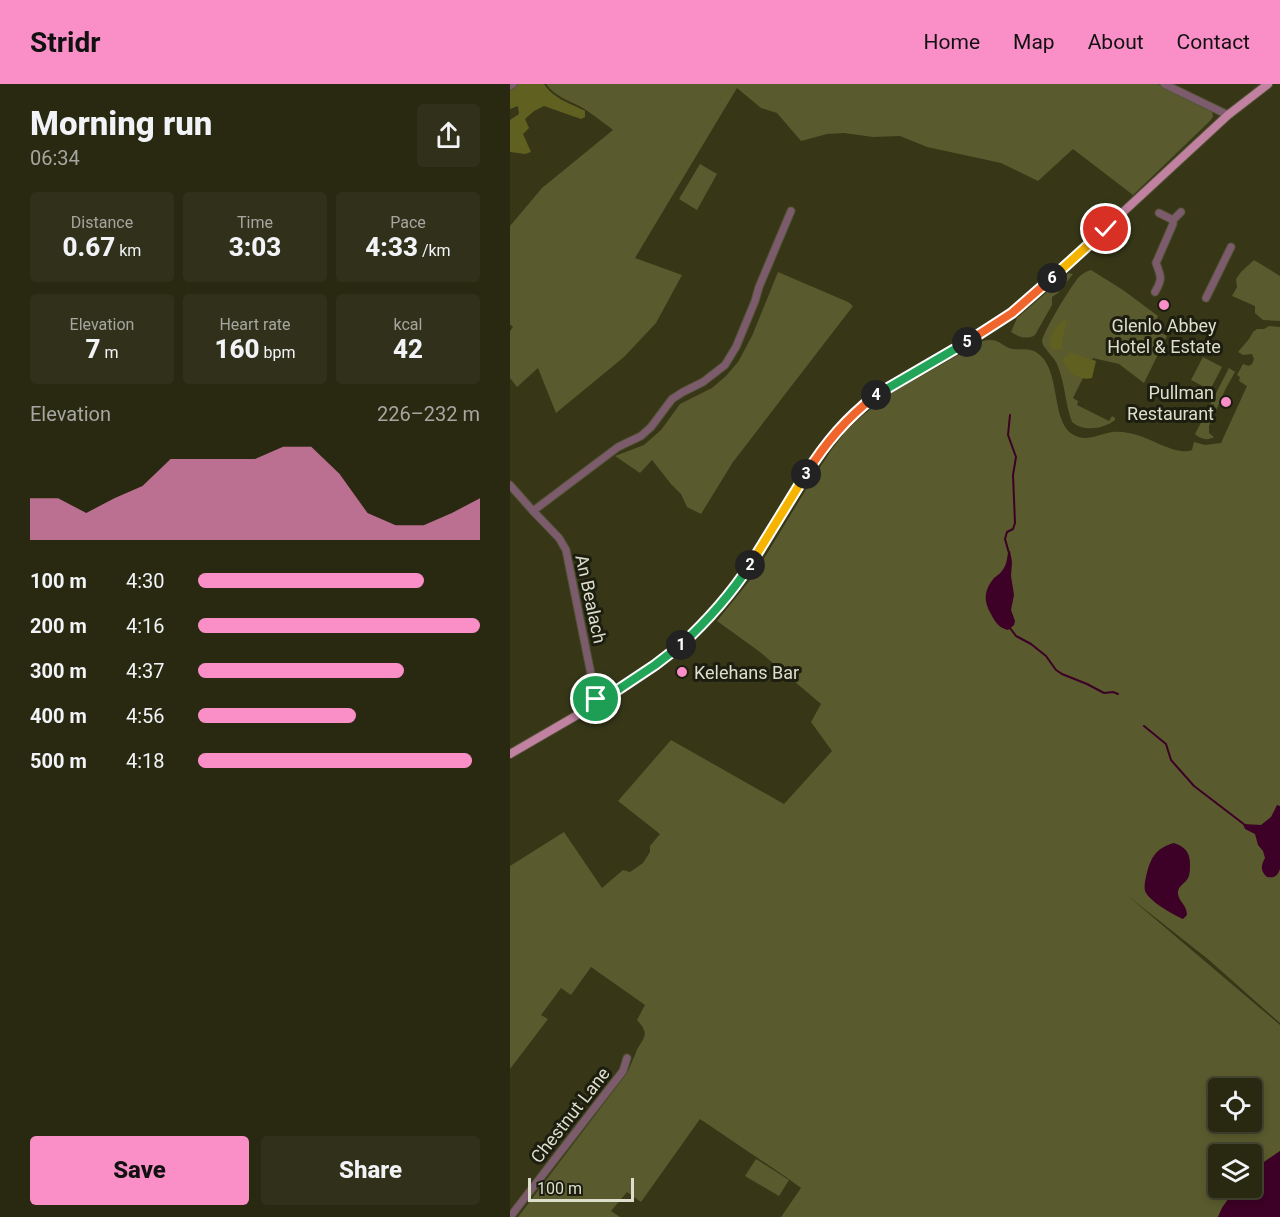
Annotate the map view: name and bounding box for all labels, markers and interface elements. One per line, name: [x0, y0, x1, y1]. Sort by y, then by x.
text: Stridr: [30, 26, 100, 59]
text: Home: [924, 30, 980, 54]
text: Map: [1013, 30, 1055, 54]
text: About: [1088, 30, 1144, 54]
text: Contact: [1177, 30, 1250, 54]
text: Morning run: [30, 104, 212, 143]
button: share: [417, 104, 480, 167]
text: 06:34: [30, 146, 80, 170]
pin: [1080, 203, 1131, 254]
icon: check: [1089, 212, 1122, 245]
text: Distance: [71, 213, 133, 232]
text: Time: [237, 213, 273, 232]
text: Pace: [390, 213, 426, 232]
text: 0.67: [63, 232, 115, 262]
text: 3:03: [229, 232, 281, 262]
text: 4:33: [365, 232, 418, 262]
text: km: [115, 241, 141, 260]
text: /km: [418, 241, 451, 260]
pin: 6: [1037, 263, 1067, 293]
text: 6: [1047, 268, 1057, 287]
marker: Glenlo Abbey Hotel & Estate: [1157, 298, 1171, 312]
text: Elevation: [70, 315, 134, 334]
text: Heart rate: [219, 315, 291, 334]
text: kcal: [394, 315, 422, 334]
place label: Glenlo Abbey Hotel & Estate: [1107, 315, 1221, 357]
pin: 5: [952, 327, 982, 357]
text: 5: [962, 332, 972, 351]
text: 7: [86, 334, 101, 364]
text: 160: [215, 334, 260, 364]
text: 42: [393, 334, 423, 364]
text: m: [101, 343, 119, 362]
text: bpm: [260, 343, 295, 362]
pin: 4: [861, 380, 891, 410]
place label: Pullman Restaurant: [1127, 382, 1214, 424]
text: 4: [871, 385, 881, 404]
marker: Pullman Restaurant: [1219, 395, 1233, 409]
text: Elevation: [30, 402, 111, 426]
text: 226–232 m: [377, 402, 480, 426]
pin: 3: [791, 459, 821, 489]
text: 3: [801, 464, 811, 483]
pin: 2: [735, 550, 765, 580]
street label: An Bealach: [571, 553, 611, 645]
text: 2: [745, 555, 755, 574]
text: 100 m: [30, 569, 87, 593]
text: 4:30: [126, 569, 165, 593]
text: 200 m: [30, 614, 87, 638]
text: 4:16: [126, 614, 165, 638]
pin: 1: [666, 630, 696, 660]
text: 1: [676, 635, 686, 654]
text: 300 m: [30, 659, 87, 683]
text: 4:37: [126, 659, 165, 683]
place label: Kelehans Bar: [694, 662, 799, 683]
marker: Kelehans Bar: [675, 665, 689, 679]
pin: [570, 673, 621, 724]
icon: arrive: [579, 682, 612, 715]
text: 400 m: [30, 704, 87, 728]
text: 4:56: [126, 704, 165, 728]
text: 500 m: [30, 749, 87, 773]
text: 4:18: [126, 749, 165, 773]
street label: Chestnut Lane: [526, 1063, 614, 1167]
map controls: [1208, 1078, 1262, 1198]
button: locate: [1208, 1078, 1262, 1132]
button: Save: [30, 1136, 249, 1205]
button: Share: [261, 1136, 480, 1205]
button: layers: [1208, 1144, 1262, 1198]
scale bar: [528, 1175, 634, 1202]
text: 100 m: [537, 1179, 582, 1198]

